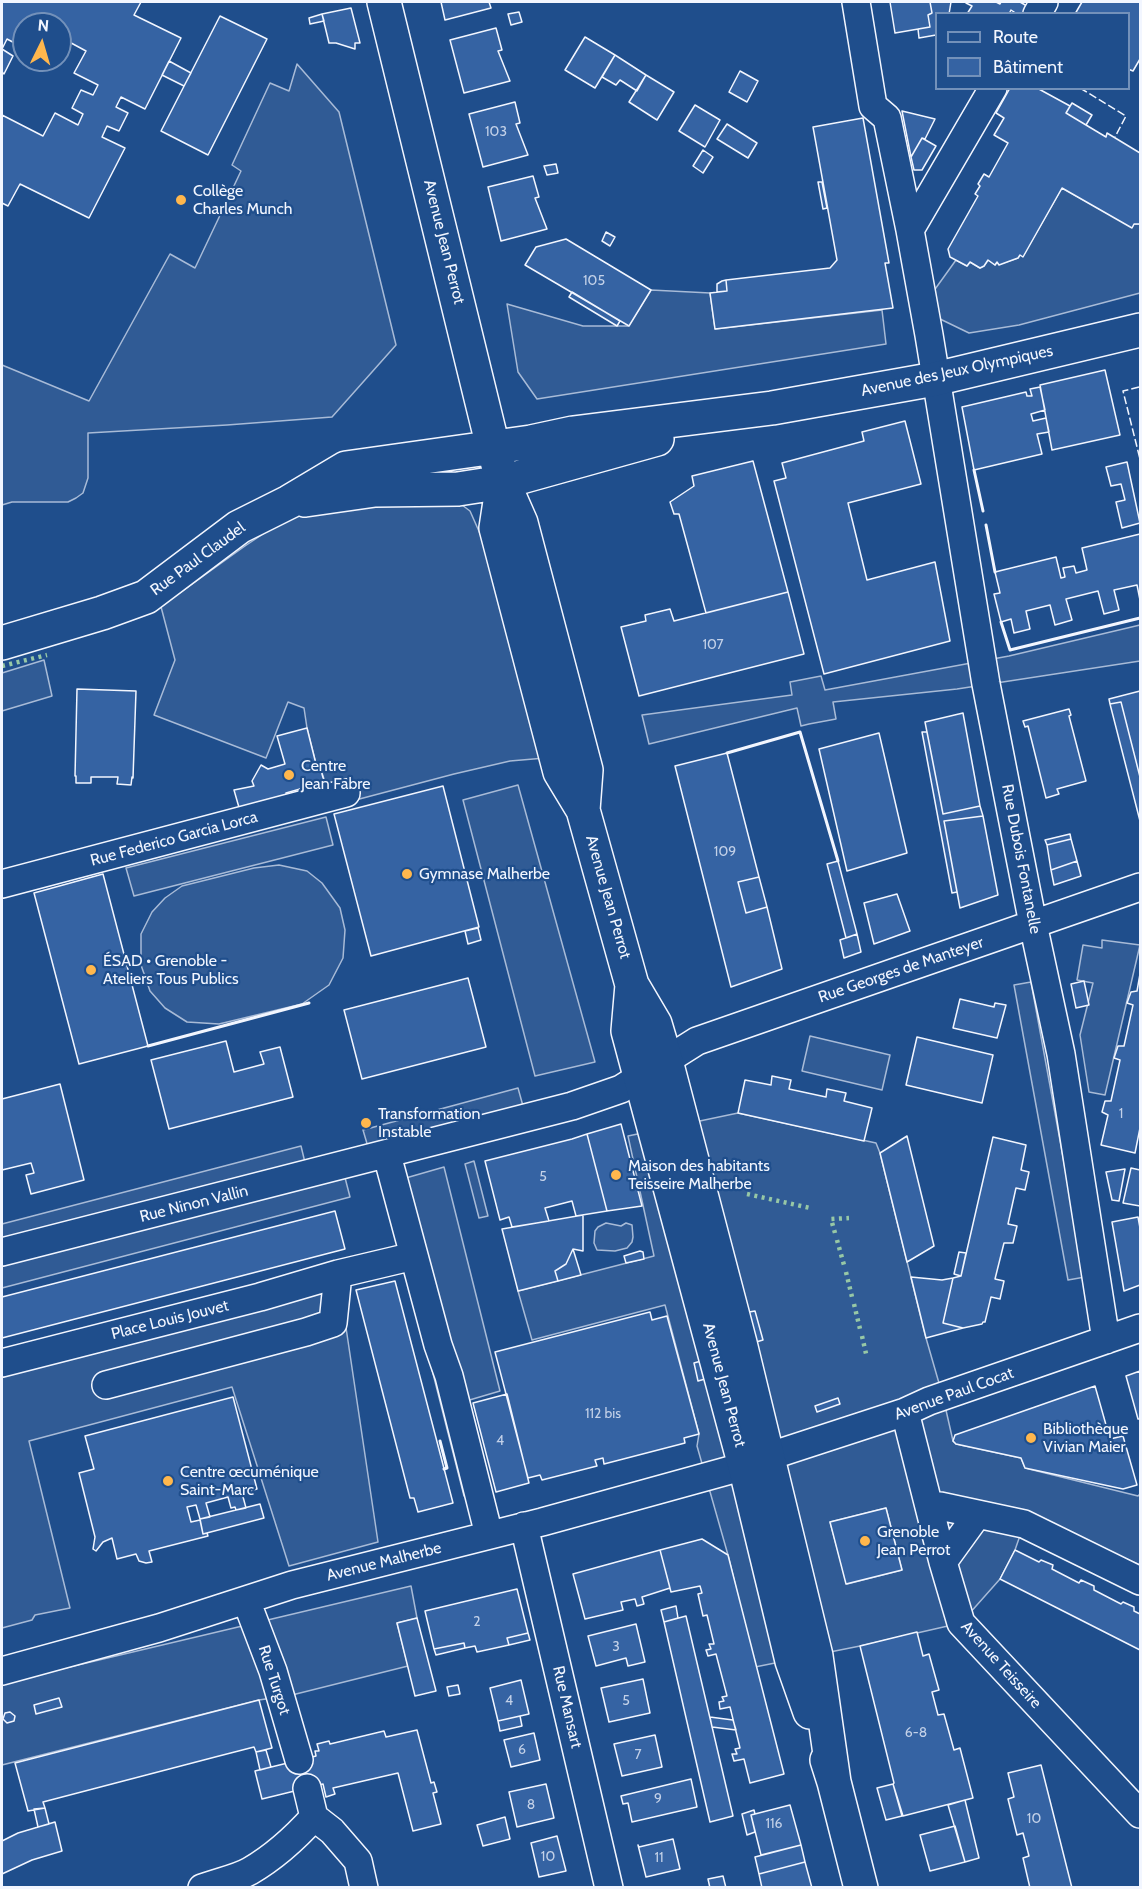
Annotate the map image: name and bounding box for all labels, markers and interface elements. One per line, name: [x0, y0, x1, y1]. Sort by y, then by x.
north arrow: [12, 12, 72, 72]
legend: [935, 12, 1130, 90]
text: N: [37, 16, 50, 36]
text: Route: [993, 26, 1038, 48]
text: Bâtiment: [993, 56, 1063, 78]
house number: 103: [485, 124, 507, 140]
street label: Avenue Jean Perrot: [419, 178, 469, 306]
place label: Collège Charles Munch: [193, 181, 292, 219]
marker: Collège Charles Munch: [174, 193, 188, 207]
house number: 105: [583, 273, 605, 289]
street label: Avenue des Jeux Olympiques: [859, 341, 1055, 401]
street label: Rue Paul Claudel: [147, 518, 249, 600]
house number: 107: [702, 637, 724, 653]
place label: Centre Jean Fabre: [301, 756, 370, 794]
marker: Centre Jean Fabre: [282, 768, 296, 782]
street label: Rue Dubois Fontanelle: [997, 783, 1045, 935]
street label: Rue Federico Garcia Lorca: [88, 807, 260, 871]
street label: Avenue Jean Perrot: [581, 833, 635, 961]
house number: 109: [714, 844, 736, 860]
place label: Gymnase Malherbe: [419, 864, 550, 884]
marker: Gymnase Malherbe: [400, 867, 414, 881]
street label: Rue Georges de Manteyer: [816, 933, 986, 1007]
place label: ÉSAD • Grenoble - Ateliers Tous Publics: [103, 951, 239, 989]
marker: ÉSAD • Grenoble - Ateliers Tous Publics: [84, 963, 98, 977]
place label: Transformation Instable: [378, 1104, 480, 1142]
house number: 1: [1119, 1106, 1123, 1122]
marker: Transformation Instable: [359, 1116, 373, 1130]
place label: Maison des habitants Teisseire Malherbe: [628, 1156, 770, 1194]
marker: Maison des habitants Teisseire Malherbe: [609, 1168, 623, 1182]
house number: 5: [539, 1169, 547, 1185]
street label: Rue Ninon Vallin: [138, 1181, 250, 1227]
street label: Place Louis Jouvet: [109, 1296, 231, 1344]
street label: Avenue Jean Perrot: [698, 1321, 750, 1449]
street label: Avenue Paul Cocat: [892, 1364, 1016, 1424]
house number: 112 bis: [585, 1406, 621, 1422]
place label: Bibliothèque Vivian Maier: [1043, 1419, 1128, 1457]
marker: Bibliothèque Vivian Maier: [1024, 1431, 1038, 1445]
house number: 4: [496, 1433, 504, 1449]
place label: Centre œcuménique Saint-Marc: [180, 1462, 319, 1500]
marker: Centre œcuménique Saint-Marc: [161, 1474, 175, 1488]
place label: Grenoble Jean Perrot: [877, 1522, 950, 1560]
marker: Grenoble Jean Perrot: [858, 1534, 872, 1548]
street label: Avenue Malherbe: [325, 1538, 443, 1586]
house number: 2: [473, 1614, 481, 1630]
street label: Avenue Teisseire: [957, 1617, 1045, 1713]
house number: 3: [612, 1639, 620, 1655]
street label: Rue Turgot: [254, 1643, 294, 1717]
street label: Rue Mansart: [548, 1664, 586, 1750]
house number: 4: [505, 1693, 513, 1709]
house number: 5: [622, 1693, 630, 1709]
house number: 6-8: [905, 1725, 927, 1741]
house number: 6: [518, 1742, 526, 1758]
house number: 7: [634, 1747, 642, 1763]
house number: 9: [654, 1791, 662, 1807]
house number: 8: [527, 1797, 535, 1813]
house number: 10: [1027, 1811, 1041, 1827]
house number: 116: [765, 1816, 783, 1832]
house number: 10: [541, 1849, 555, 1865]
house number: 11: [654, 1850, 664, 1866]

